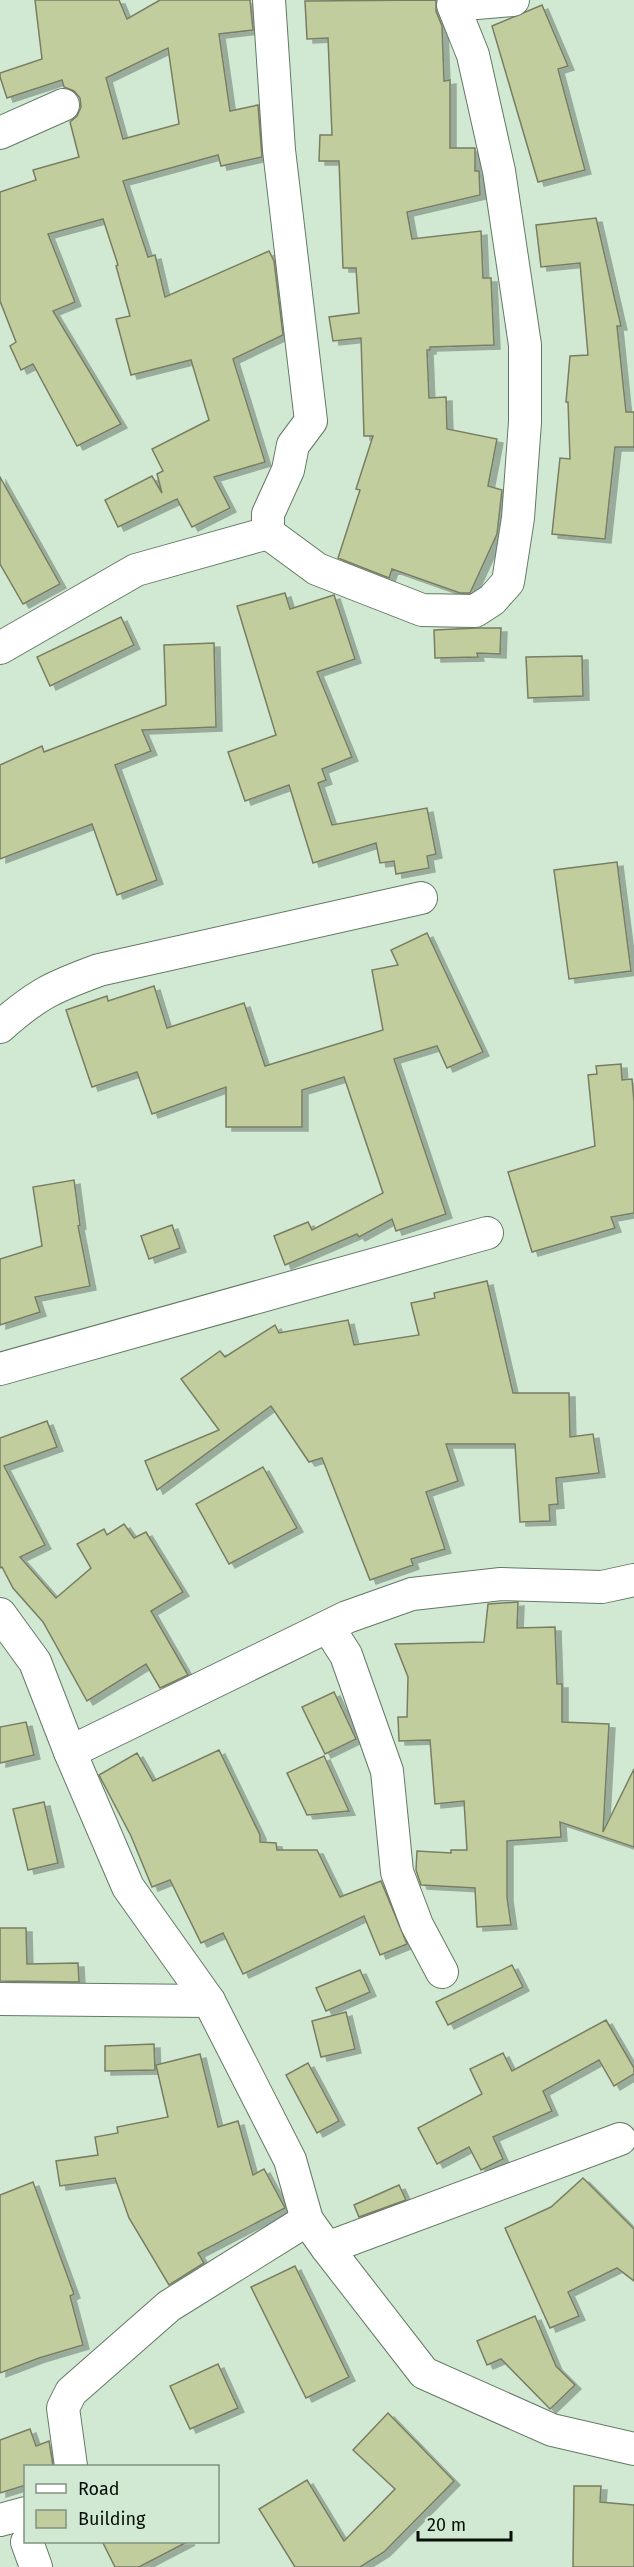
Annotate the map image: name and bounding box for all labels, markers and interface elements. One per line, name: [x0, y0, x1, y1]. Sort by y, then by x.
legend: [24, 2465, 219, 2543]
text: Road: [78, 2478, 120, 2500]
scale bar: [418, 2504, 511, 2542]
text: Building: [78, 2508, 146, 2530]
text: 20 m: [427, 2514, 466, 2536]

